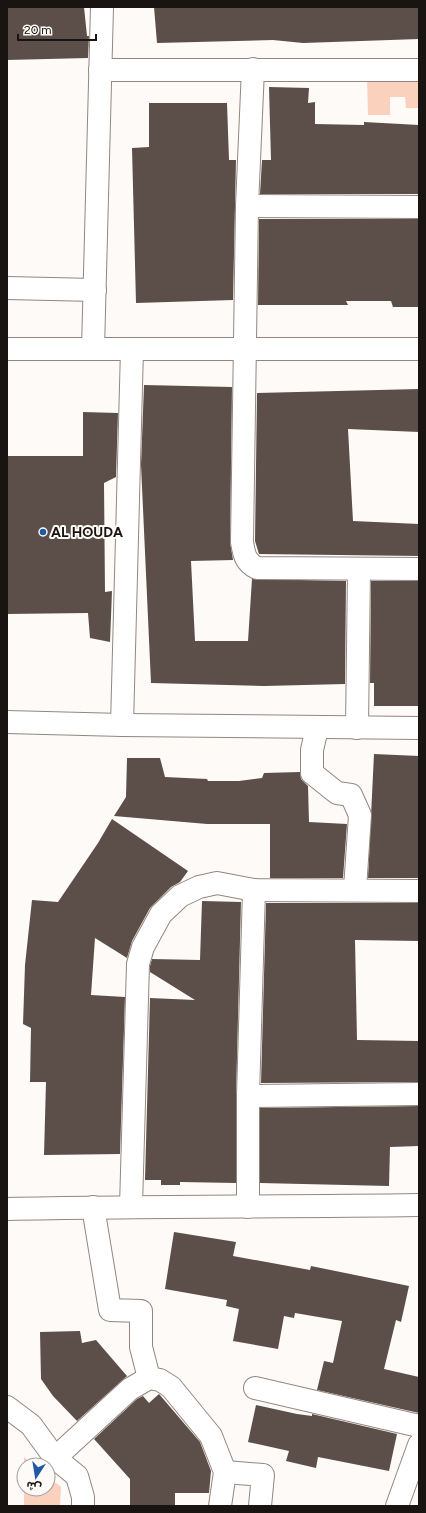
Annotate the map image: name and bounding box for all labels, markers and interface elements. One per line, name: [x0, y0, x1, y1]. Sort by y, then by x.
scale bar: [18, 16, 96, 42]
text: 20 m: [24, 23, 52, 37]
place label: AL HOUDA: [51, 524, 123, 541]
marker: AL HOUDA: [38, 527, 48, 537]
north arrow: [16, 1457, 56, 1497]
text: ش: [25, 1478, 43, 1494]

